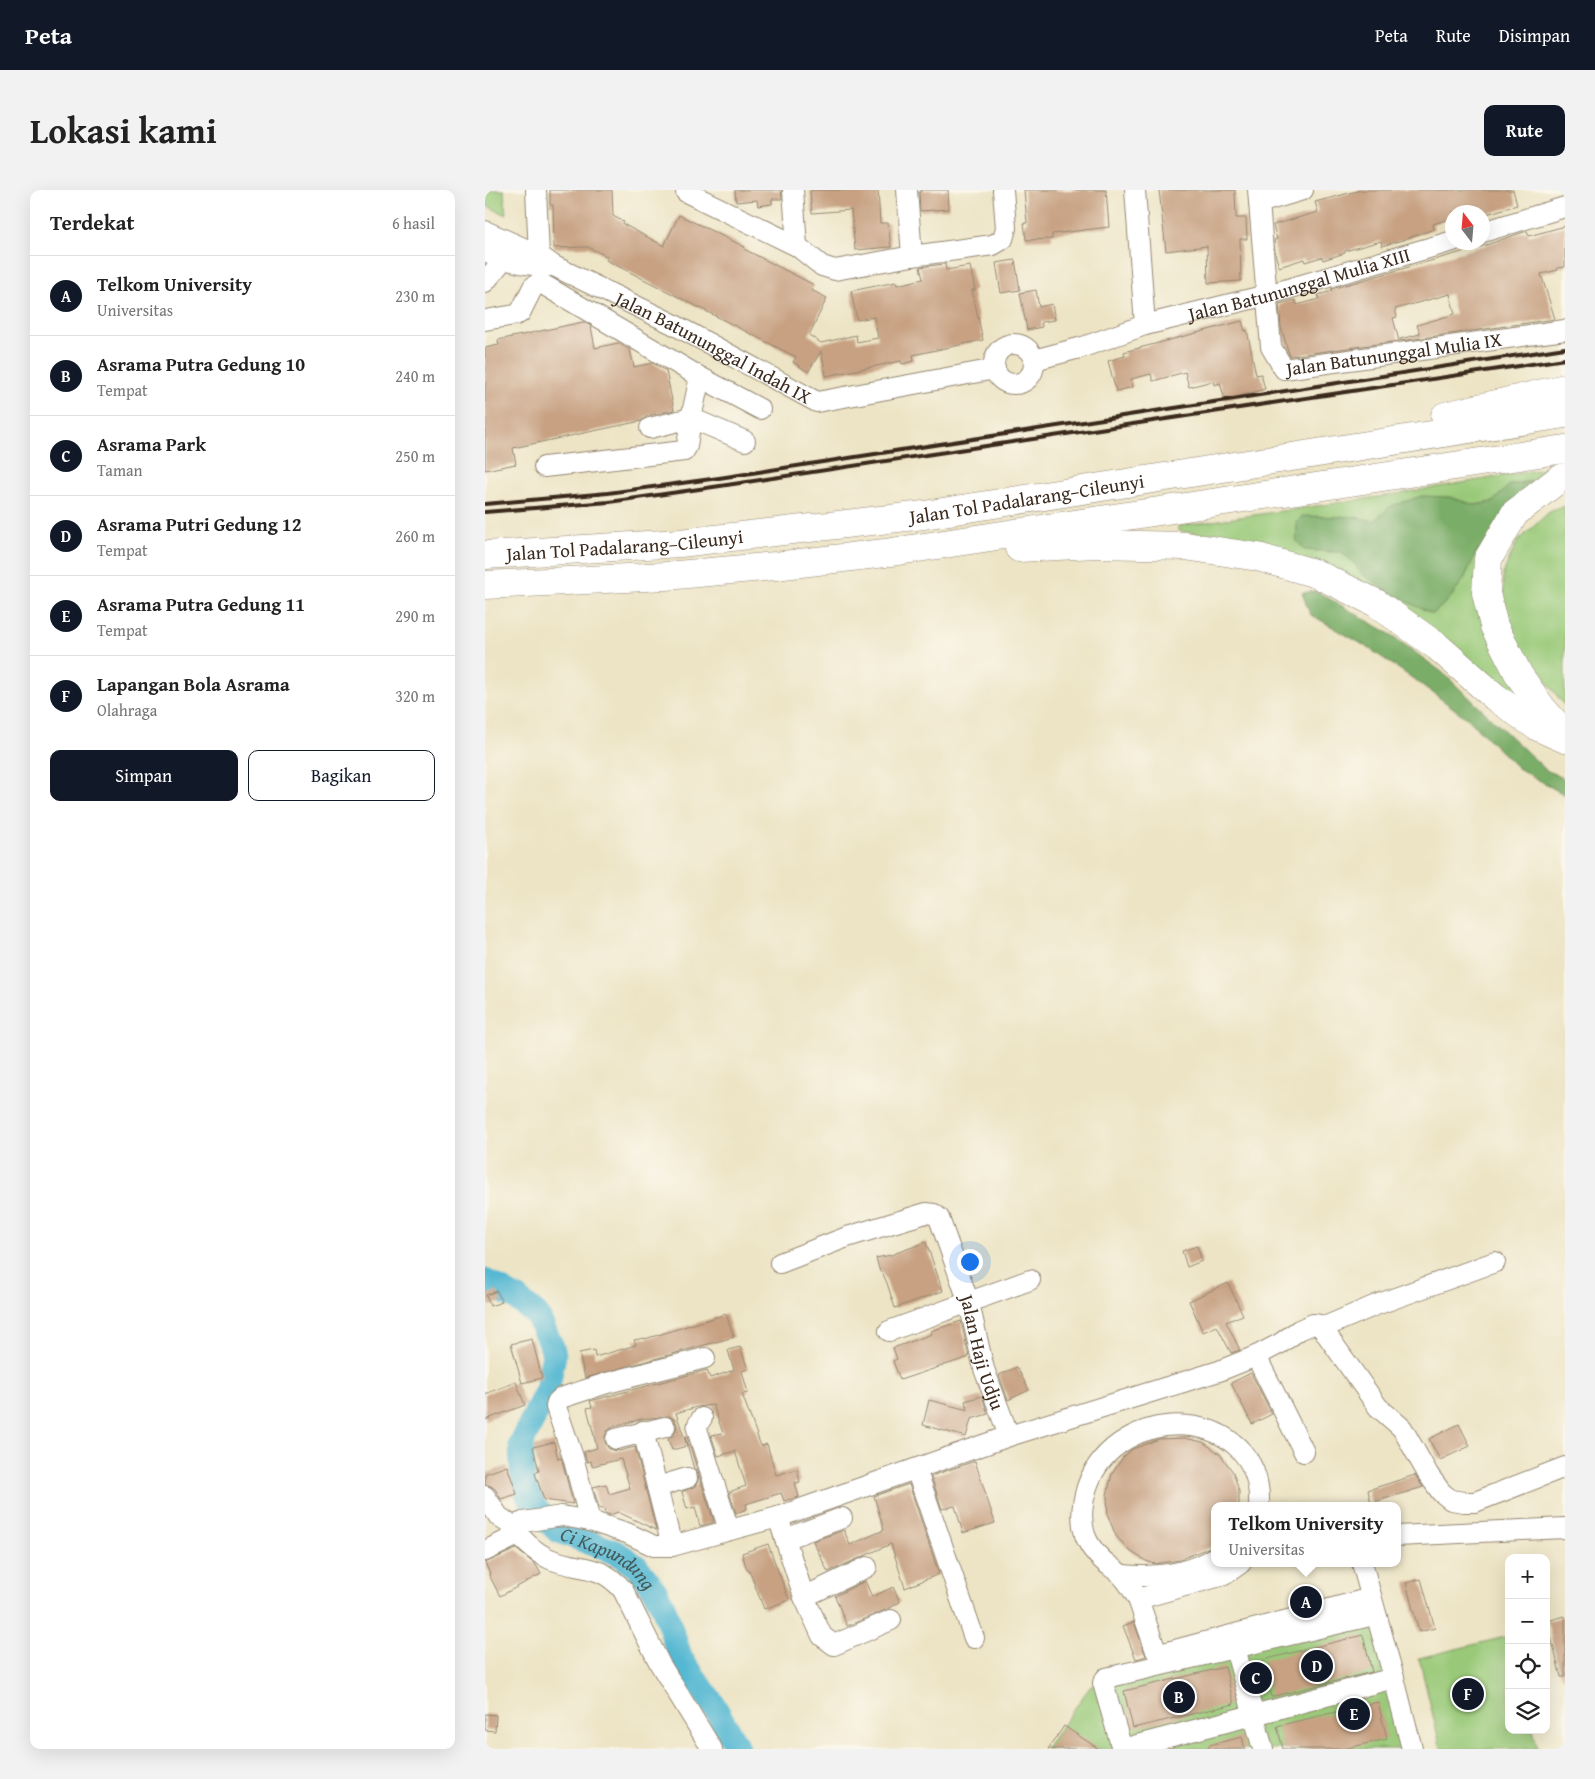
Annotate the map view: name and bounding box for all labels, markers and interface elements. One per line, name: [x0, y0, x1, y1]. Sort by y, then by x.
text: Peta: [25, 18, 72, 53]
text: Peta: [1375, 22, 1408, 49]
text: Rute: [1436, 22, 1471, 49]
text: Disimpan: [1499, 22, 1570, 49]
text: Lokasi kami: [30, 105, 217, 156]
button: Rute: [1484, 105, 1565, 156]
north arrow: [1445, 205, 1490, 250]
text: Terdekat: [50, 207, 134, 238]
text: 6 hasil: [392, 211, 435, 235]
street label: Jalan Batununggal Mulia XIII: [1183, 240, 1414, 328]
text: Telkom University: [97, 270, 252, 298]
street label: Jalan Batununggal Indah IX: [609, 283, 817, 411]
text: A: [61, 284, 71, 308]
text: 230 m: [395, 284, 435, 308]
text: Universitas: [97, 298, 173, 322]
street label: Jalan Batununggal Mulia IX: [1282, 325, 1504, 383]
text: Asrama Putra Gedung 10: [97, 350, 305, 378]
text: B: [61, 364, 71, 388]
text: 240 m: [395, 364, 435, 388]
text: Tempat: [97, 378, 148, 402]
text: Asrama Park: [97, 430, 206, 458]
text: C: [61, 444, 71, 468]
text: 250 m: [395, 444, 435, 468]
text: Taman: [97, 458, 143, 482]
street label: Jalan Tol Padalarang–Cileunyi: [906, 466, 1146, 531]
text: Asrama Putri Gedung 12: [97, 510, 302, 538]
street label: Jalan Tol Padalarang–Cileunyi: [503, 522, 745, 568]
text: D: [61, 524, 71, 548]
text: 260 m: [395, 524, 435, 548]
text: Tempat: [97, 538, 148, 562]
text: Asrama Putra Gedung 11: [97, 590, 305, 618]
text: E: [62, 604, 70, 628]
text: 290 m: [395, 604, 435, 628]
text: Tempat: [97, 618, 148, 642]
text: Lapangan Bola Asrama: [97, 670, 290, 698]
text: F: [62, 684, 70, 708]
text: 320 m: [395, 684, 435, 708]
text: Olahraga: [97, 698, 157, 722]
button: Simpan: [50, 750, 238, 801]
button: Bagikan: [248, 750, 435, 801]
your location: [957, 1249, 983, 1275]
street label: Jalan Haji Udju: [952, 1289, 1012, 1414]
popup: [1211, 1502, 1401, 1567]
text: Telkom University: [1229, 1509, 1383, 1537]
water label: Ci Kapundung: [557, 1518, 663, 1596]
text: Universitas: [1229, 1537, 1305, 1561]
map controls: [1505, 1554, 1550, 1734]
button: +: [1505, 1554, 1550, 1599]
pin: A: [1290, 1583, 1322, 1621]
button: −: [1505, 1599, 1550, 1644]
button: locate: [1505, 1644, 1550, 1689]
pin: D: [1301, 1647, 1333, 1685]
pin: C: [1240, 1659, 1272, 1697]
pin: F: [1452, 1675, 1484, 1713]
pin: B: [1163, 1678, 1195, 1716]
button: layers: [1505, 1689, 1550, 1734]
pin: E: [1338, 1695, 1370, 1733]

